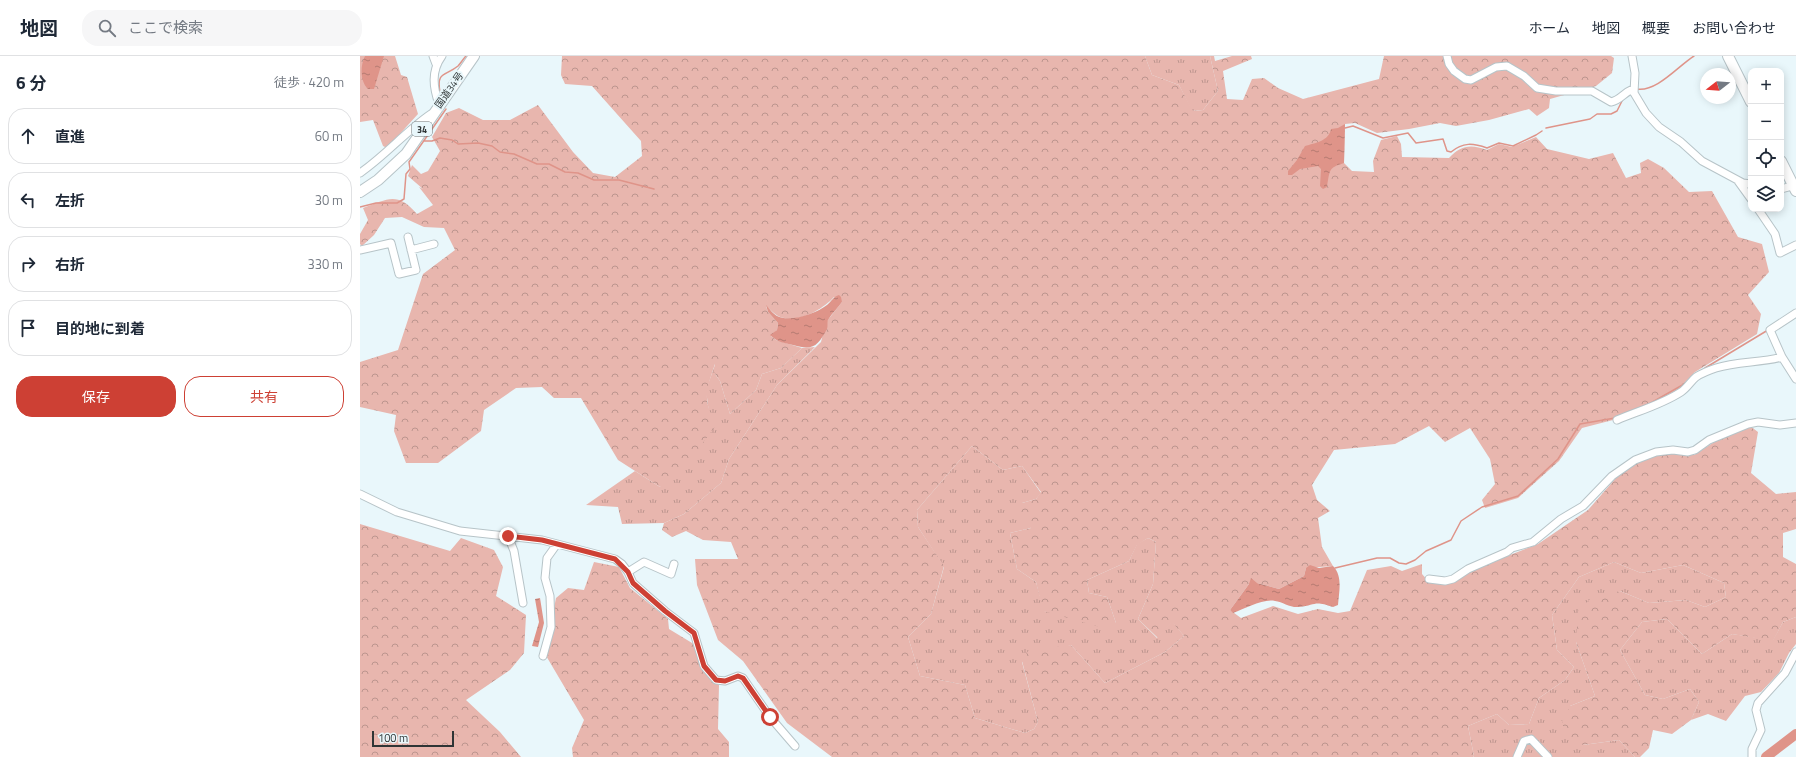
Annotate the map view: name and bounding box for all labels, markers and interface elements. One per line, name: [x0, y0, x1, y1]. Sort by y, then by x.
search box: [82, 10, 362, 46]
text: 地図: [20, 13, 58, 42]
text: ここで検索: [128, 16, 203, 39]
icon: search: [96, 17, 118, 39]
text: ホーム: [1528, 17, 1570, 38]
text: 地図: [1592, 17, 1620, 38]
text: 概要: [1642, 17, 1670, 38]
text: お問い合わせ: [1692, 17, 1776, 38]
north arrow: [1700, 68, 1736, 104]
map controls: [1748, 68, 1784, 212]
button: +: [1748, 68, 1784, 104]
street label: 国道34号: [431, 69, 467, 111]
text: 6 分: [16, 70, 46, 96]
text: 徒歩 · 420 m: [274, 72, 344, 92]
button: −: [1748, 104, 1784, 140]
road number: 34: [412, 122, 432, 136]
icon: ahead: [17, 125, 39, 147]
text: 直進: [55, 125, 85, 148]
text: 60 m: [315, 126, 343, 146]
button: locate: [1748, 140, 1784, 176]
button: layers: [1748, 176, 1784, 212]
icon: left: [17, 189, 39, 211]
text: 左折: [55, 189, 85, 212]
text: 30 m: [315, 190, 343, 210]
icon: right: [17, 253, 39, 275]
text: 右折: [55, 253, 85, 276]
text: 330 m: [307, 254, 343, 274]
icon: arrive: [17, 317, 39, 339]
text: 目的地に到着: [55, 317, 145, 340]
button: 保存: [16, 376, 176, 417]
button: 共有: [184, 376, 344, 417]
route end: [499, 527, 517, 545]
route start: [761, 708, 779, 726]
scale bar: [372, 729, 454, 748]
text: 100 m: [378, 730, 408, 746]

